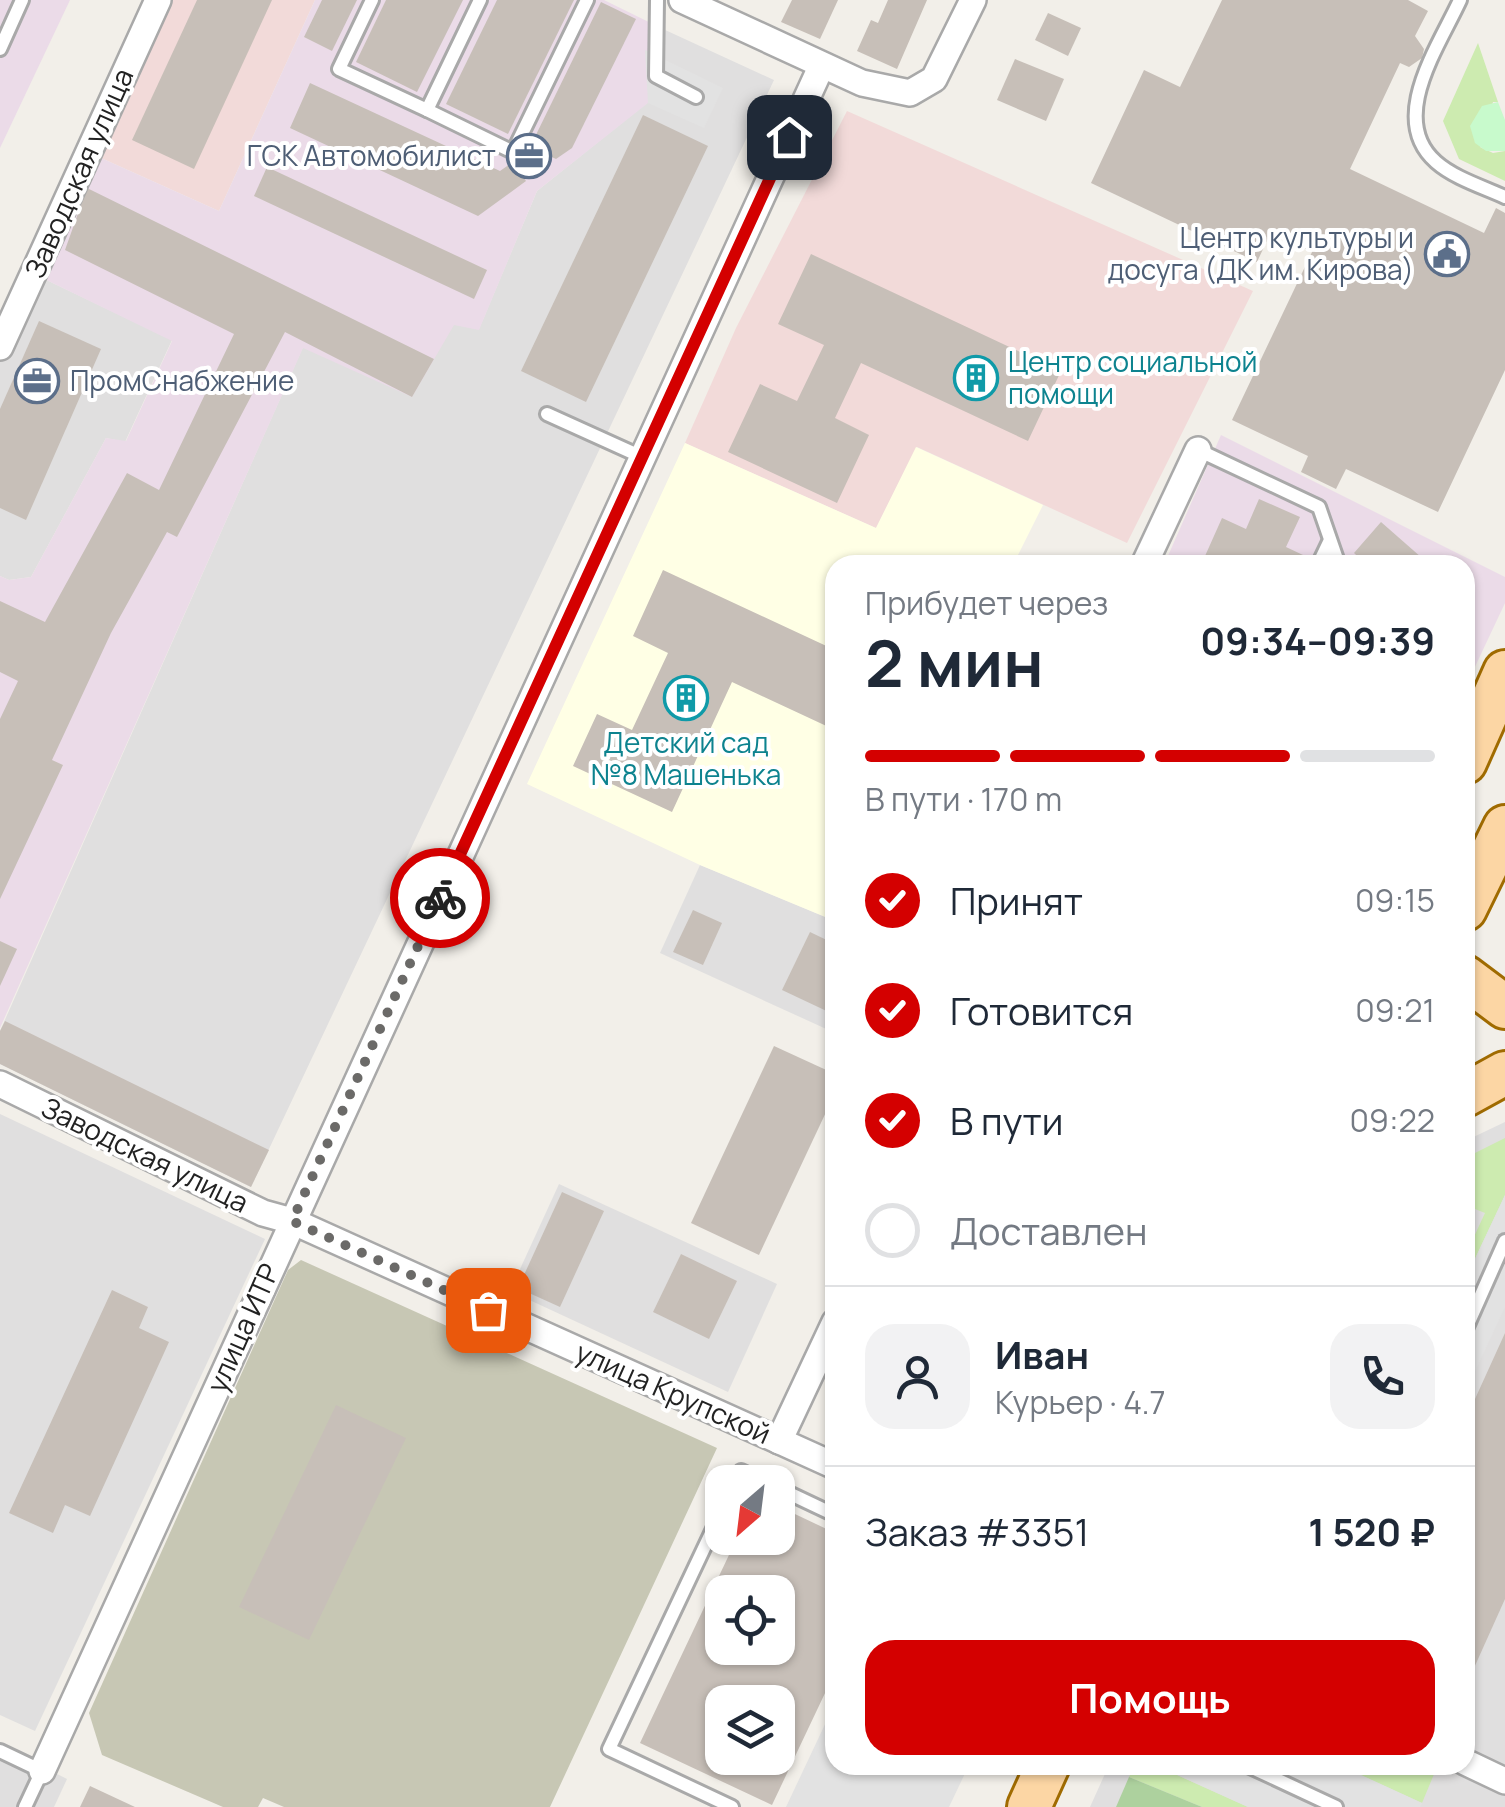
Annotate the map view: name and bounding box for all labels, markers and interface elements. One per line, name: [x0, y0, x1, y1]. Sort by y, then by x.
street label: Заводская улица: [15, 62, 141, 283]
pin: [747, 95, 832, 180]
icon: home: [762, 110, 817, 165]
office icon: ГСК Автомобилист: [506, 133, 552, 179]
place label: ГСК Автомобилист: [247, 136, 496, 174]
place label: Центр культуры и досуга (ДК им. Кирова): [1108, 218, 1414, 288]
public building icon: Центр культуры и досуга (ДК им. Кирова): [1424, 231, 1470, 277]
place label: Центр социальной помощи: [1008, 342, 1257, 412]
building icon: Центр социальной помощи: [953, 355, 999, 401]
office icon: ПромСнабжение: [14, 358, 60, 404]
place label: ПромСнабжение: [70, 361, 294, 399]
text: Прибудет через: [865, 581, 1108, 625]
text: 09:34–09:39: [1200, 614, 1435, 666]
text: 2 мин: [865, 618, 1044, 707]
building icon: Детский сад №8 Машенька: [663, 675, 709, 721]
place label: Детский сад №8 Машенька: [591, 723, 781, 793]
text: В пути · 170 m: [865, 777, 1062, 821]
courier: [390, 848, 490, 948]
icon: bike: [413, 871, 468, 926]
icon: check: [865, 873, 920, 928]
text: Принят: [950, 874, 1083, 926]
text: 09:15: [1355, 878, 1435, 922]
icon: check: [865, 983, 920, 1038]
text: Готовится: [950, 984, 1133, 1036]
text: 09:21: [1355, 988, 1435, 1032]
street label: Заводская улица: [36, 1088, 255, 1221]
icon: check: [865, 1093, 920, 1148]
text: В пути: [950, 1094, 1063, 1146]
text: 09:22: [1350, 1098, 1435, 1142]
text: Доставлен: [950, 1204, 1148, 1256]
street label: улица ИТР: [197, 1257, 287, 1398]
pin: [446, 1268, 531, 1353]
icon: bag: [461, 1283, 516, 1338]
button: person: [865, 1324, 970, 1429]
button: phone: [1330, 1324, 1435, 1429]
text: Иван: [995, 1328, 1089, 1380]
street label: улица Крупской: [570, 1332, 777, 1452]
text: Курьер · 4.7: [995, 1380, 1166, 1424]
north arrow: [705, 1465, 795, 1555]
map controls: [705, 1465, 795, 1775]
text: Заказ #3351: [865, 1505, 1089, 1557]
text: 1 520 ₽: [1308, 1505, 1435, 1557]
button: locate: [705, 1575, 795, 1665]
button: Помощь: [865, 1640, 1435, 1755]
button: layers: [705, 1685, 795, 1775]

